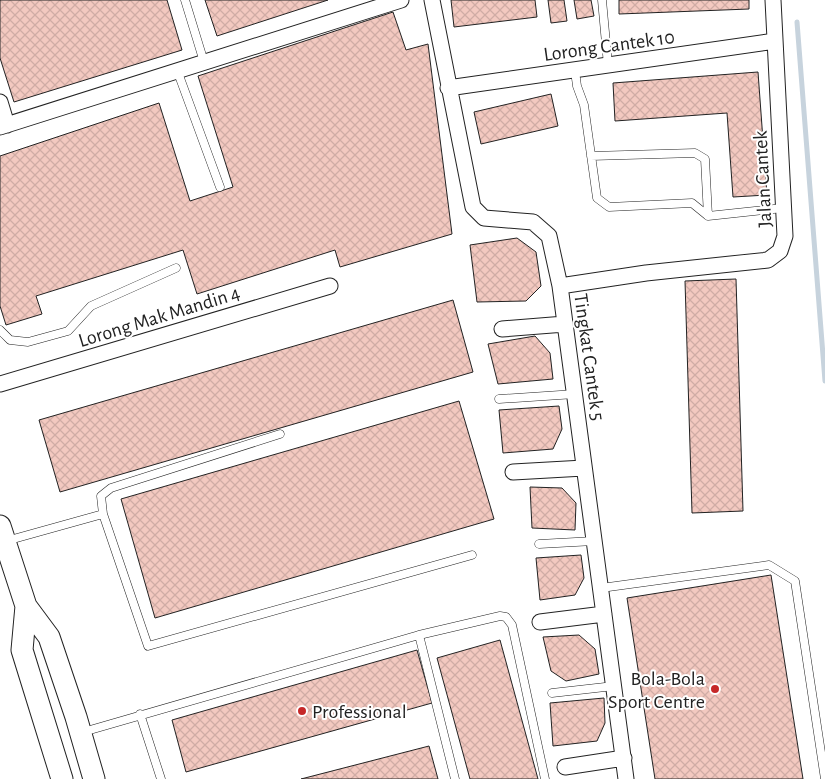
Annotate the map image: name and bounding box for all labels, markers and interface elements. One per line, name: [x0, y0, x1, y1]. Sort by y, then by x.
street label: Lorong Cantek 10: [542, 27, 676, 65]
street label: Jalan Cantek: [750, 130, 776, 228]
street label: Lorong Mak Mandin 4: [76, 283, 242, 351]
street label: Tingkat Cantek 5: [570, 292, 608, 422]
place label: Bola-Bola Sport Centre: [608, 669, 705, 712]
marker: Bola-Bola Sport Centre: [709, 683, 721, 695]
place label: Professional: [312, 702, 407, 722]
marker: Professional: [296, 705, 308, 717]

